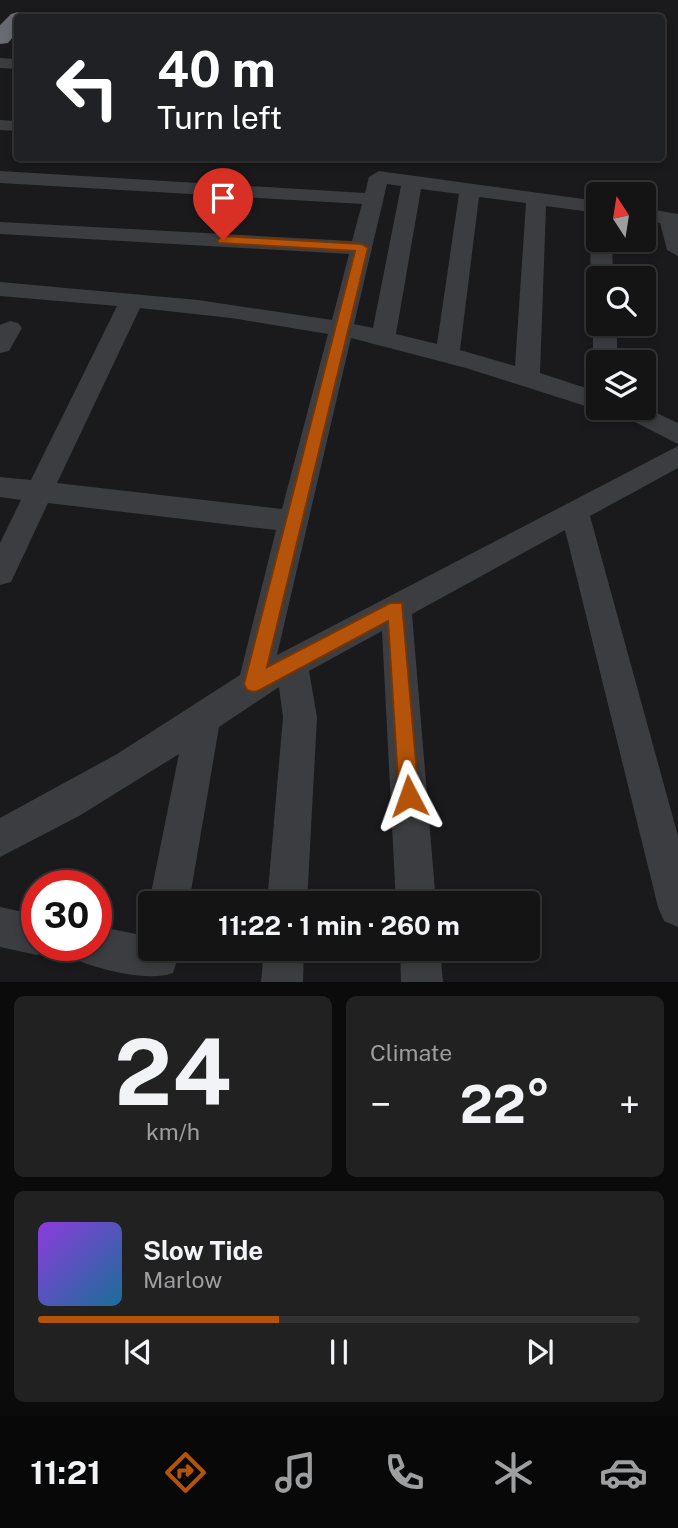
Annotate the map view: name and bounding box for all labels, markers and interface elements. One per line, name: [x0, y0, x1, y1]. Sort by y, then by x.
text: 40 m: [157, 40, 276, 98]
icon: left: [42, 42, 133, 133]
text: Turn left: [157, 99, 282, 136]
pin: [193, 168, 253, 240]
icon: arrive: [204, 179, 242, 217]
north arrow: [586, 182, 656, 252]
map controls: [586, 182, 656, 420]
button: search: [586, 266, 656, 336]
button: layers: [586, 350, 656, 420]
position arrow: [372, 759, 446, 833]
speed limit sign: 30: [21, 870, 112, 961]
text: 11:22 · 1 min · 260 m: [218, 910, 460, 941]
text: 24: [114, 1019, 232, 1125]
text: Climate: [370, 1039, 452, 1066]
text: 22°: [460, 1074, 550, 1135]
text: −: [370, 1082, 391, 1127]
text: +: [619, 1082, 640, 1127]
text: km/h: [146, 1118, 200, 1145]
text: Slow Tide: [143, 1235, 263, 1266]
text: Marlow: [143, 1266, 222, 1293]
icon: previous: [119, 1333, 157, 1371]
icon: pause: [320, 1333, 358, 1371]
icon: next: [521, 1333, 559, 1371]
icon: directions: [161, 1448, 210, 1497]
icon: music: [271, 1448, 320, 1497]
icon: phone: [380, 1448, 429, 1497]
icon: climate: [489, 1448, 538, 1497]
icon: car: [599, 1448, 648, 1497]
text: 11:21: [30, 1454, 101, 1491]

